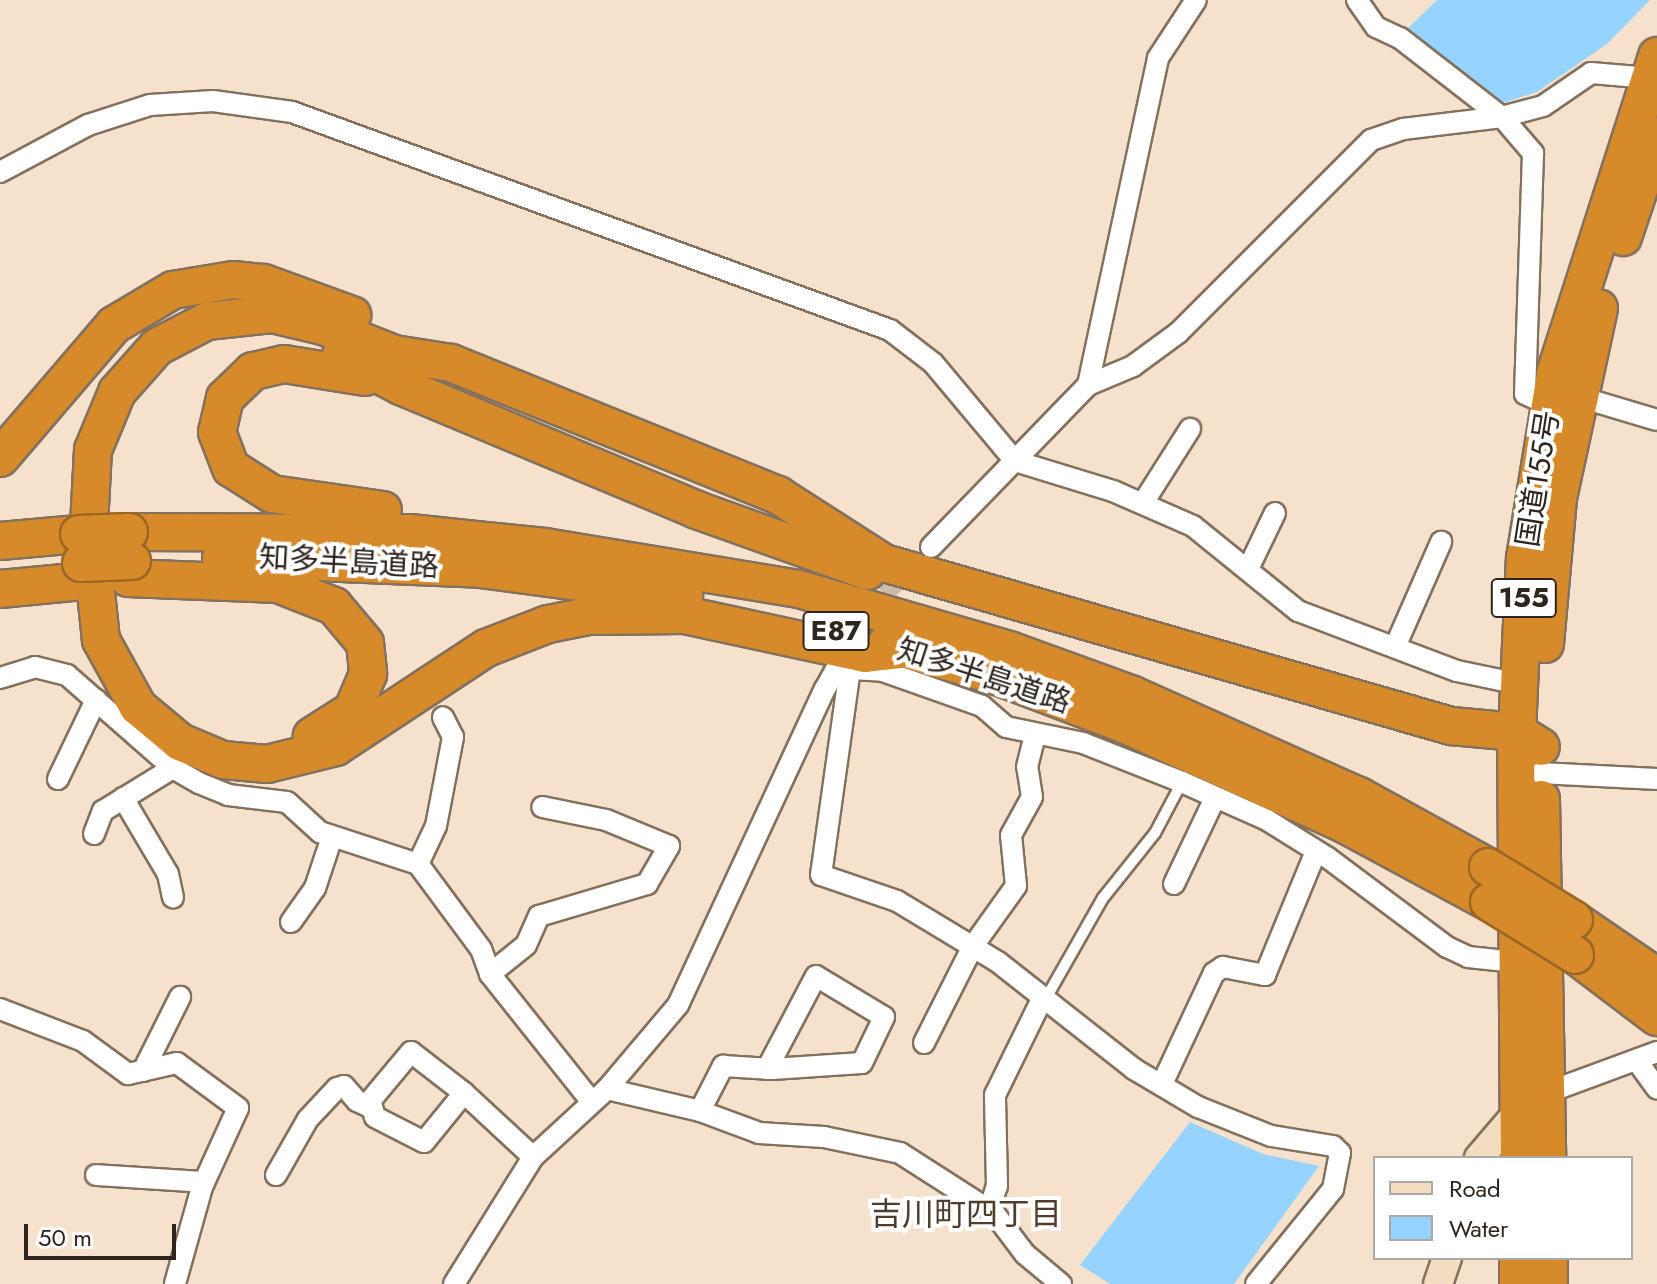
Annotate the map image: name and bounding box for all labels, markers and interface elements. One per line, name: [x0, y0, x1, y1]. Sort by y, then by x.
street label: 国道155号: [1509, 408, 1567, 550]
street label: 知多半島道路: [258, 539, 440, 585]
road number: 155: [1490, 574, 1558, 622]
road number: E87: [802, 607, 870, 655]
street label: 知多半島道路: [893, 631, 1075, 721]
legend: [1373, 1156, 1633, 1260]
text: Road: [1449, 1171, 1501, 1206]
district label: 吉川町四丁目: [870, 1195, 1062, 1233]
scale bar: [28, 1208, 180, 1258]
text: Water: [1449, 1211, 1508, 1246]
text: 50 m: [38, 1220, 92, 1255]

